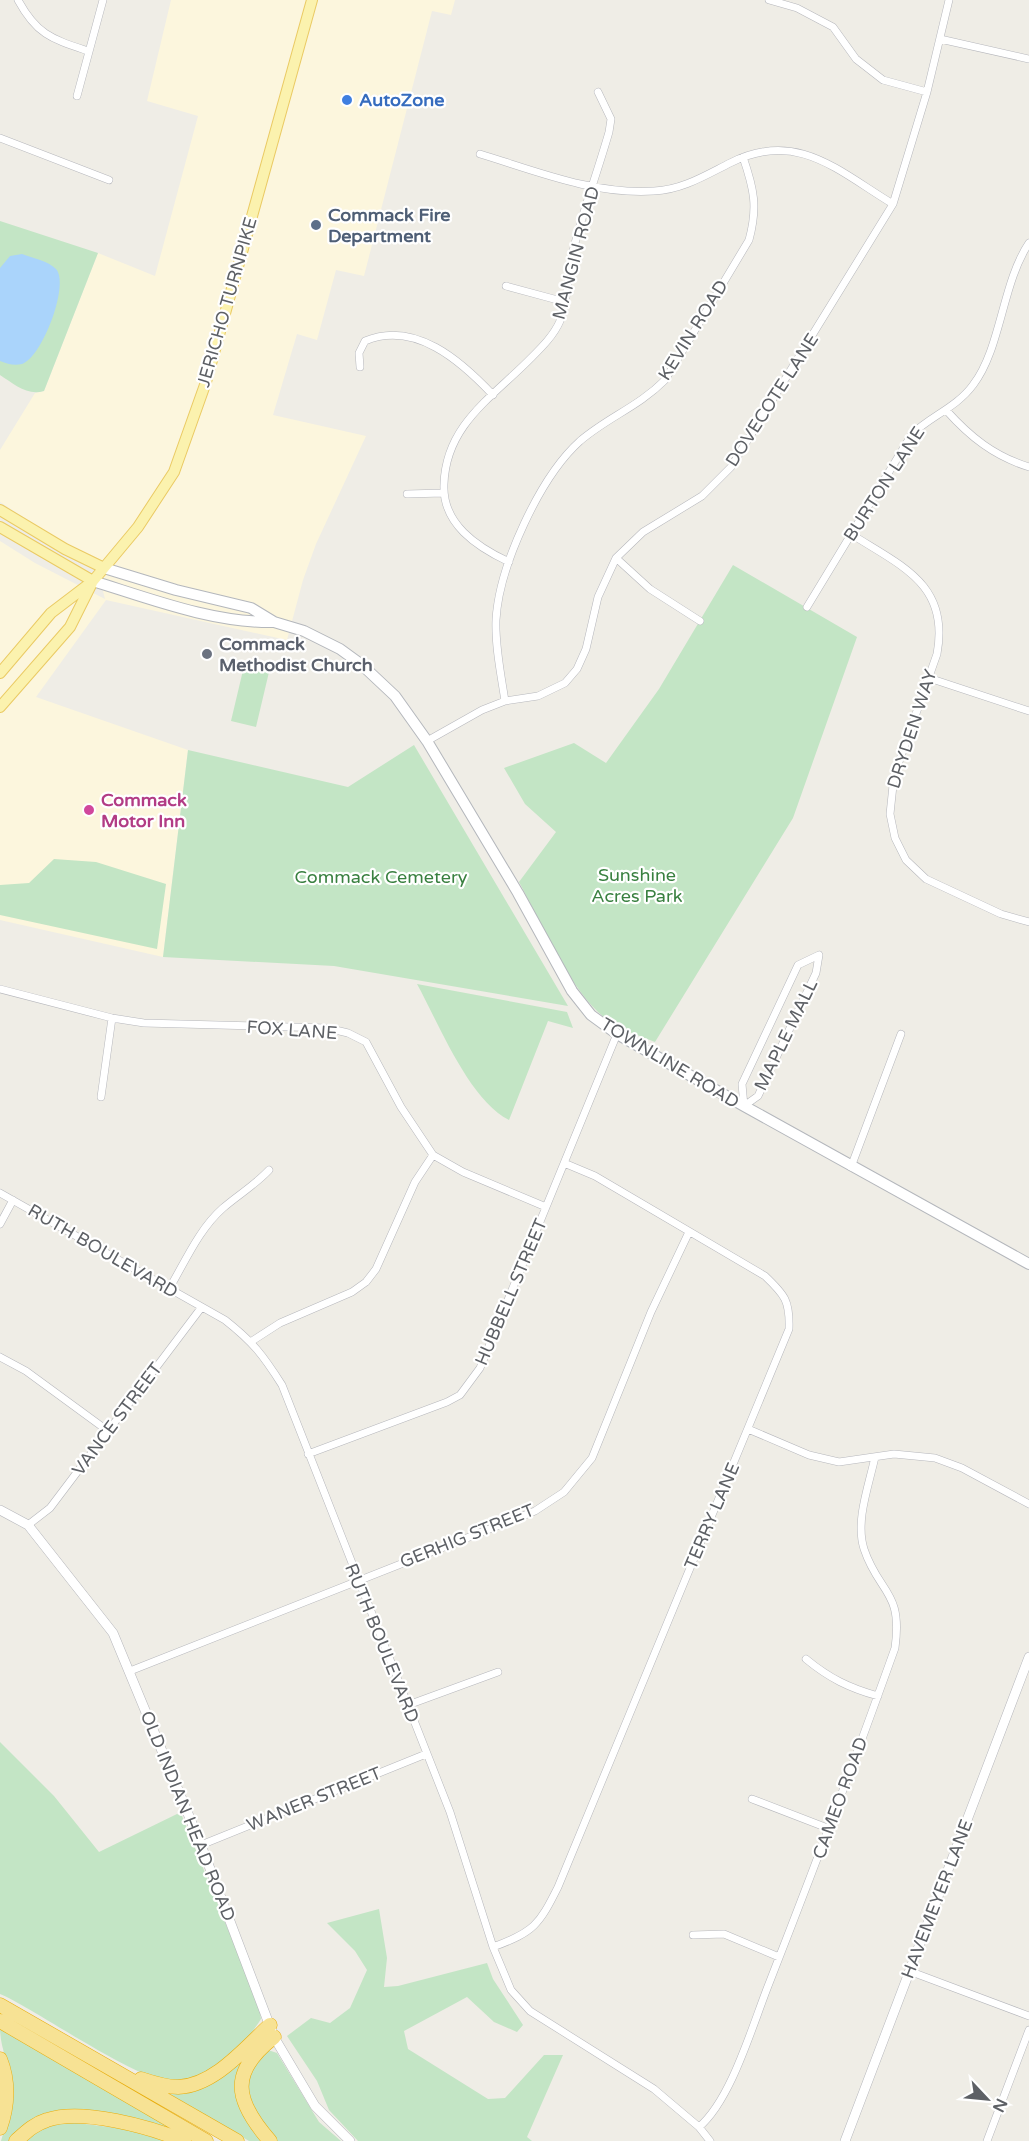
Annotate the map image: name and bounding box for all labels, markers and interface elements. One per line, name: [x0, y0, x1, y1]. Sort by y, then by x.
place label: AutoZone: [359, 89, 444, 111]
marker: AutoZone: [340, 93, 354, 107]
street label: MANGIN ROAD: [548, 184, 604, 322]
place label: Commack Fire Department: [328, 204, 450, 247]
street label: JERICHO TURNPIKE: [192, 214, 262, 390]
marker: Commack Fire Department: [309, 218, 323, 232]
street label: KEVIN ROAD: [653, 276, 733, 384]
street label: DOVECOTE LANE: [721, 329, 823, 471]
street label: BURTON LANE: [839, 422, 929, 546]
place label: Commack Methodist Church: [219, 633, 373, 676]
marker: Commack Methodist Church: [200, 647, 214, 661]
street label: DRYDEN WAY: [882, 666, 942, 791]
place label: Commack Motor Inn: [101, 789, 187, 832]
marker: Commack Motor Inn: [82, 803, 96, 817]
park label: Sunshine Acres Park: [591, 864, 683, 907]
park label: Commack Cemetery: [294, 866, 468, 888]
street label: MAPLE MALL: [750, 975, 823, 1094]
street label: TOWNLINE ROAD: [597, 1013, 743, 1113]
street label: FOX LANE: [246, 1016, 338, 1044]
street label: RUTH BOULEVARD: [24, 1199, 182, 1303]
street label: HUBBELL STREET: [470, 1215, 552, 1369]
street label: VANCE STREET: [67, 1358, 167, 1480]
street label: TERRY LANE: [680, 1459, 744, 1573]
street label: GERHIG STREET: [397, 1499, 537, 1573]
street label: RUTH BOULEVARD: [340, 1560, 424, 1726]
street label: OLD INDIAN HEAD ROAD: [136, 1708, 240, 1924]
street label: CAMEO ROAD: [808, 1734, 872, 1862]
street label: WANER STREET: [243, 1762, 385, 1836]
street label: HAVEMEYER LANE: [896, 1816, 978, 1982]
north arrow: [957, 2069, 1017, 2129]
text: N: [988, 2095, 1011, 2115]

